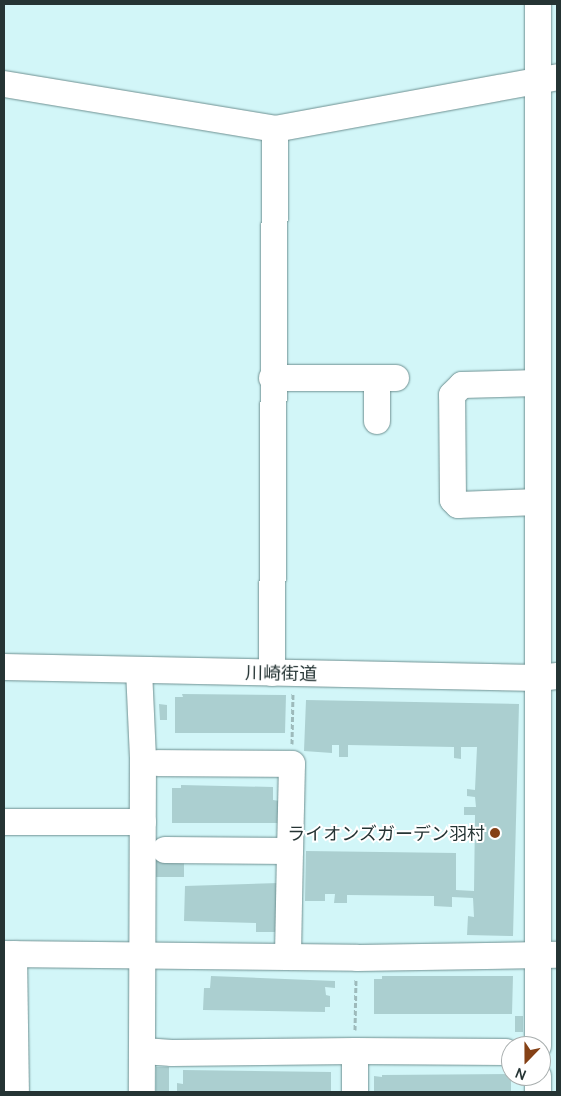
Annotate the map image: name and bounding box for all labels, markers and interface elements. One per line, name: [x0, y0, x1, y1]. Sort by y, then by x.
street label: 川崎街道: [245, 662, 317, 684]
place label: ライオンズガーデン羽村: [287, 822, 485, 844]
marker: ライオンズガーデン羽村: [489, 827, 501, 839]
north arrow: [501, 1036, 551, 1086]
text: N: [512, 1064, 529, 1085]

